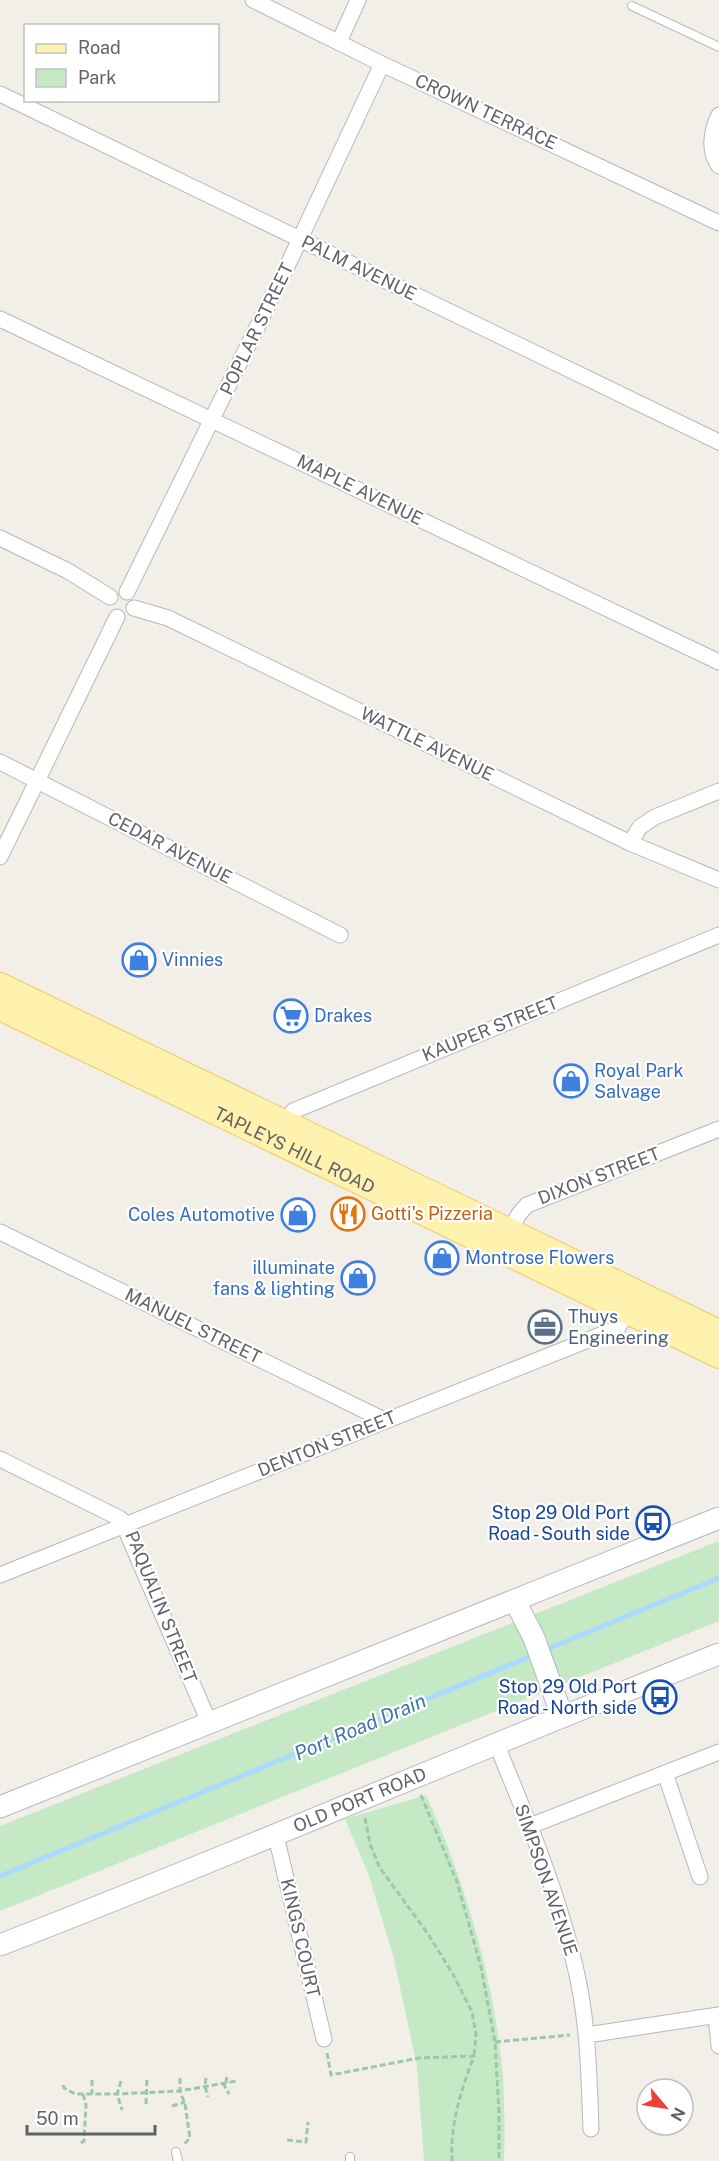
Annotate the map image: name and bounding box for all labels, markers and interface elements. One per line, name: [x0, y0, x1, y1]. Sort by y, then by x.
legend: [24, 24, 219, 102]
text: Road: [78, 37, 121, 58]
text: Park: [78, 67, 116, 88]
street label: CROWN TERRACE: [412, 69, 561, 154]
street label: PALM AVENUE: [298, 231, 420, 304]
street label: POPLAR STREET: [215, 259, 298, 398]
street label: MAPLE AVENUE: [294, 450, 427, 529]
street label: WATTLE AVENUE: [357, 702, 497, 785]
street label: CEDAR AVENUE: [105, 807, 236, 888]
shop icon: Vinnies: [121, 942, 157, 978]
place label: Vinnies: [162, 949, 223, 970]
street label: KAUPER STREET: [419, 992, 561, 1065]
supermarket icon: Drakes: [273, 998, 309, 1034]
place label: Drakes: [314, 1005, 372, 1026]
place label: Royal Park Salvage: [594, 1060, 684, 1102]
shop icon: Royal Park Salvage: [553, 1063, 589, 1099]
street label: TAPLEYS HILL ROAD: [211, 1102, 378, 1198]
street label: DIXON STREET: [535, 1143, 663, 1208]
restaurant icon: Gotti's Pizzeria: [330, 1196, 366, 1232]
shop icon: Coles Automotive: [280, 1197, 316, 1233]
place label: Gotti's Pizzeria: [371, 1203, 493, 1224]
place label: Coles Automotive: [128, 1204, 275, 1225]
shop icon: Montrose Flowers: [424, 1240, 460, 1276]
place label: Montrose Flowers: [465, 1247, 614, 1268]
place label: illuminate fans & lighting: [213, 1257, 335, 1299]
shop icon: illuminate fans & lighting: [340, 1260, 376, 1296]
street label: MANUEL STREET: [122, 1283, 265, 1368]
place label: Thuys Engineering: [568, 1306, 669, 1348]
office icon: Thuys Engineering: [527, 1309, 563, 1345]
street label: DENTON STREET: [255, 1406, 399, 1481]
place label: Stop 29 Old Port Road - South side: [488, 1502, 630, 1544]
bus stop icon: Stop 29 Old Port Road - South side: [635, 1505, 671, 1541]
street label: PAQUALIN STREET: [121, 1528, 202, 1686]
place label: Stop 29 Old Port Road - North side: [497, 1676, 637, 1718]
bus stop icon: Stop 29 Old Port Road - North side: [642, 1679, 678, 1715]
water label: Port Road Drain: [291, 1688, 429, 1766]
street label: OLD PORT ROAD: [290, 1763, 429, 1836]
street label: SIMPSON AVENUE: [511, 1801, 582, 1958]
street label: KINGS COURT: [277, 1877, 324, 2000]
north arrow: [635, 2077, 695, 2137]
scale bar: [27, 2098, 154, 2136]
text: N: [666, 2104, 689, 2124]
text: 50 m: [36, 2108, 79, 2129]

